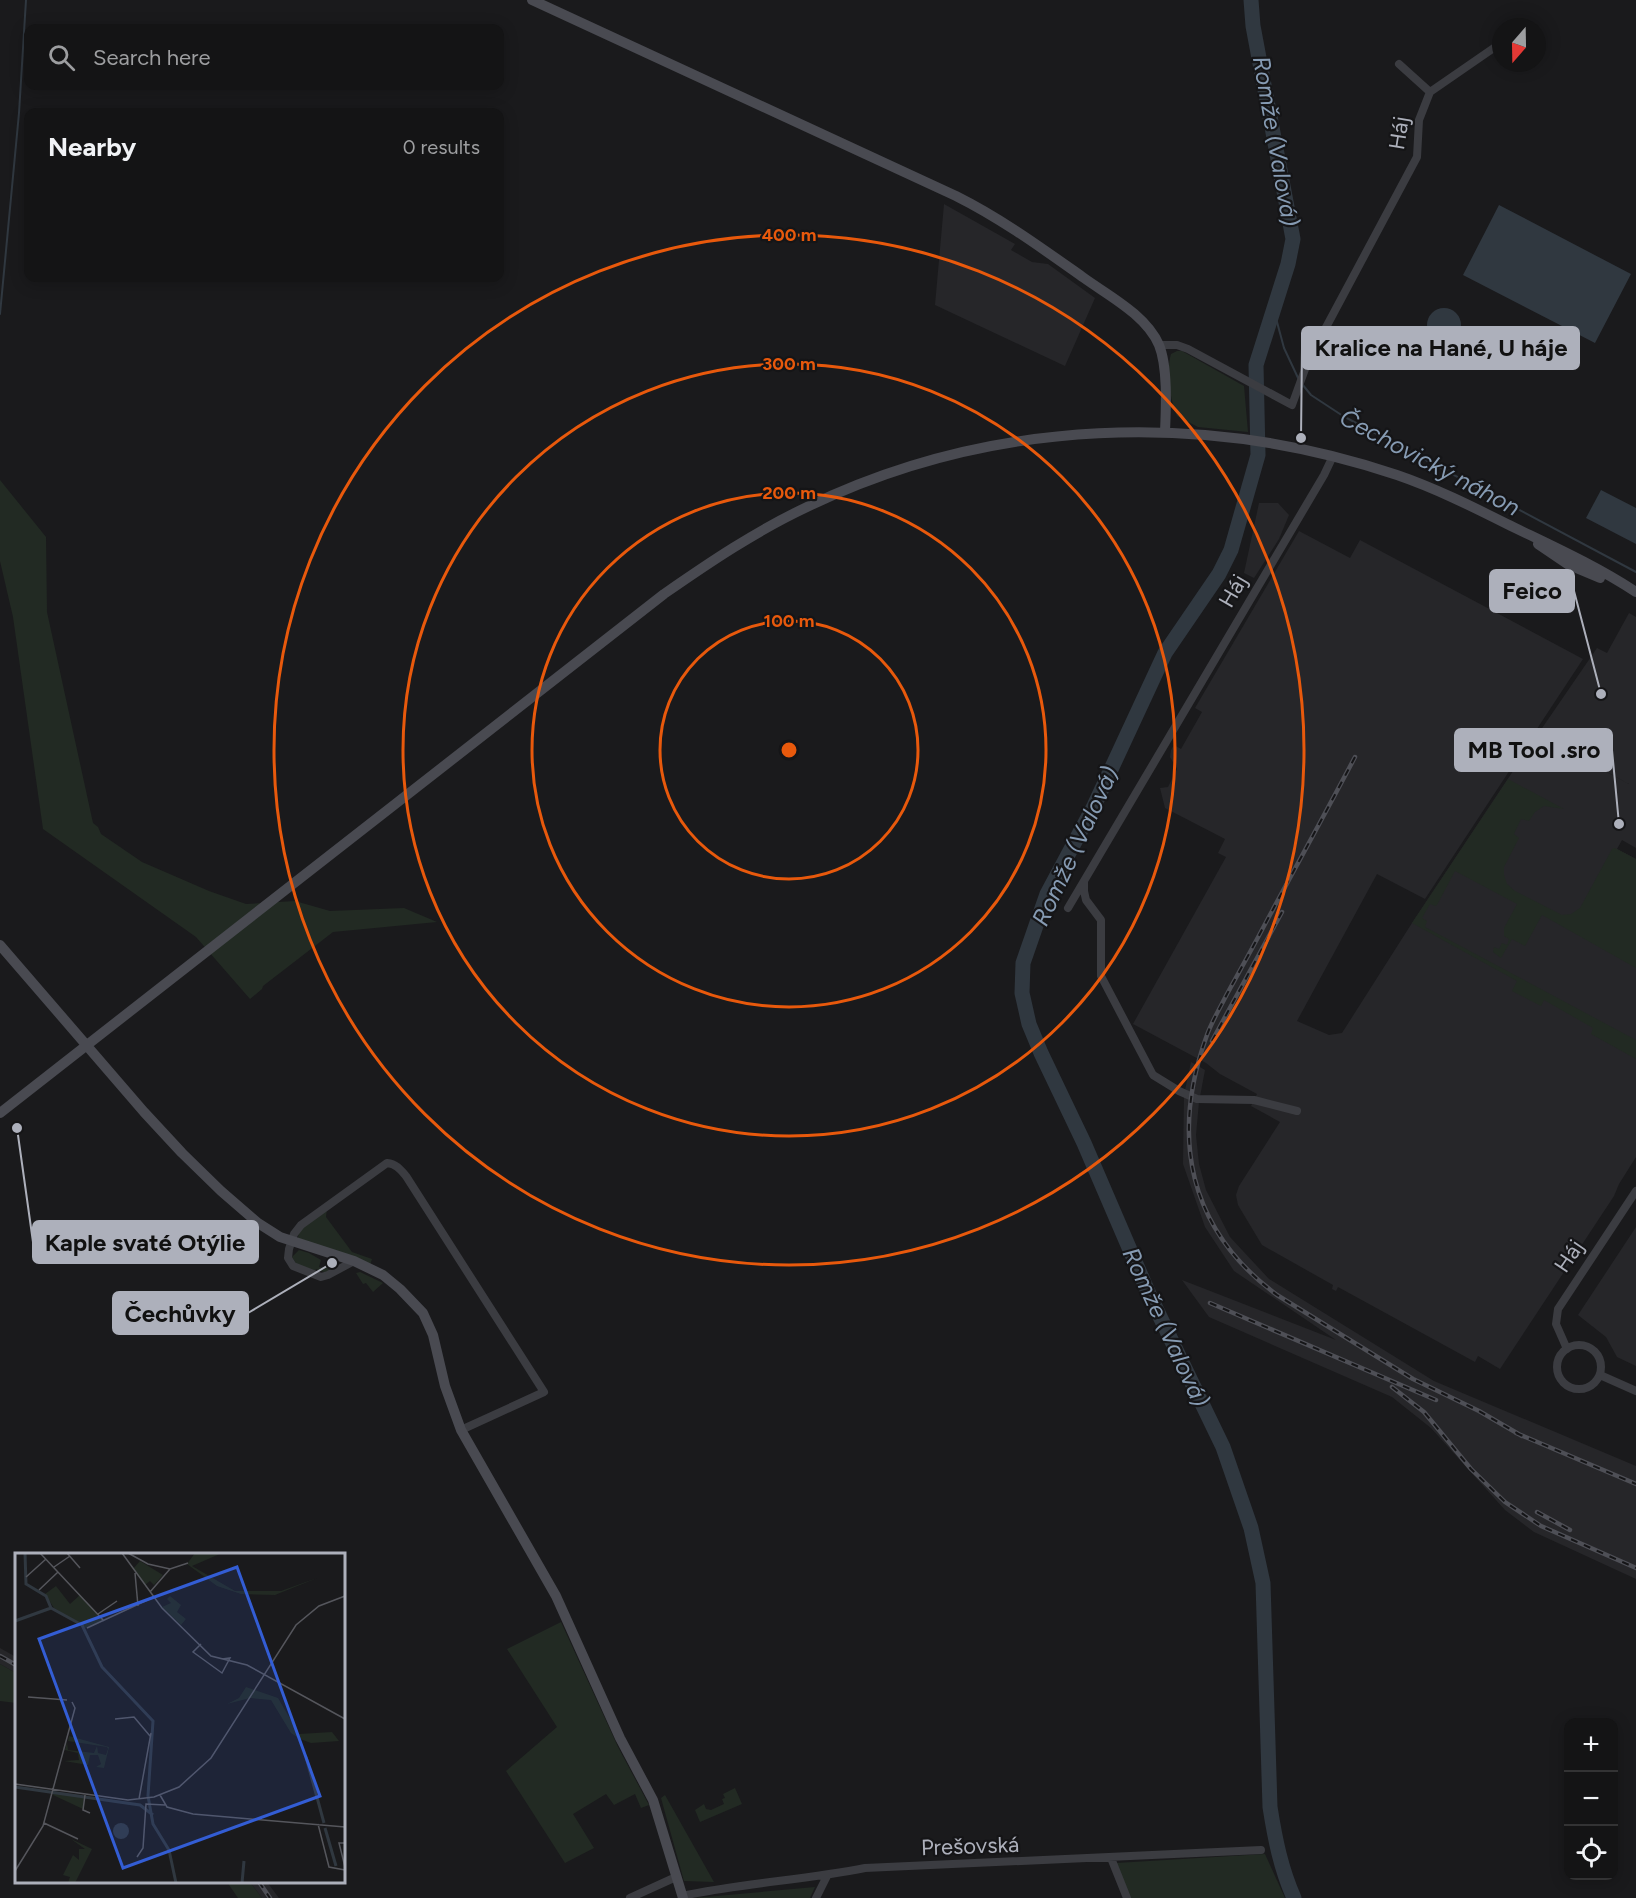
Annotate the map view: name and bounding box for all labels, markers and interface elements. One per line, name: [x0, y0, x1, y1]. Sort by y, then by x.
north arrow: [1492, 18, 1546, 72]
search box: [24, 24, 504, 90]
icon: search: [45, 41, 78, 74]
text: Search here: [93, 44, 211, 71]
water label: Romže (Valová): [1247, 54, 1305, 228]
street label: Háj: [1383, 114, 1415, 152]
text: Nearby: [48, 131, 136, 163]
text: 0 results: [403, 135, 480, 159]
text: 400 m: [762, 224, 816, 246]
callout: Kralice na Hané, U háje: [1302, 327, 1579, 369]
text: Kralice na Hané, U háje: [1314, 333, 1568, 362]
text: 300 m: [762, 353, 816, 375]
water label: Čechovický náhon: [1335, 402, 1525, 522]
text: 200 m: [762, 482, 816, 504]
street label: Háj: [1213, 570, 1253, 612]
callout: Feico: [1490, 570, 1574, 612]
text: Feico: [1502, 576, 1562, 605]
text: 100 m: [764, 610, 814, 632]
callout: MB Tool .sro: [1455, 729, 1612, 771]
text: MB Tool .sro: [1467, 735, 1601, 764]
centre of rings: [779, 740, 799, 760]
water label: Romže (Valová): [1025, 762, 1125, 930]
callout: Kaple svaté Otýlie: [33, 1221, 258, 1263]
text: Kaple svaté Otýlie: [45, 1228, 245, 1257]
street label: Háj: [1548, 1235, 1590, 1277]
water label: Romže (Valová): [1116, 1243, 1216, 1411]
callout: Čechůvky: [113, 1292, 248, 1334]
text: Čechůvky: [124, 1299, 236, 1328]
inset map: [15, 1553, 345, 1883]
map controls: [1564, 1718, 1618, 1880]
button: +: [1564, 1718, 1618, 1772]
button: −: [1564, 1772, 1618, 1826]
button: locate: [1564, 1826, 1618, 1880]
street label: Prešovská: [920, 1831, 1020, 1861]

